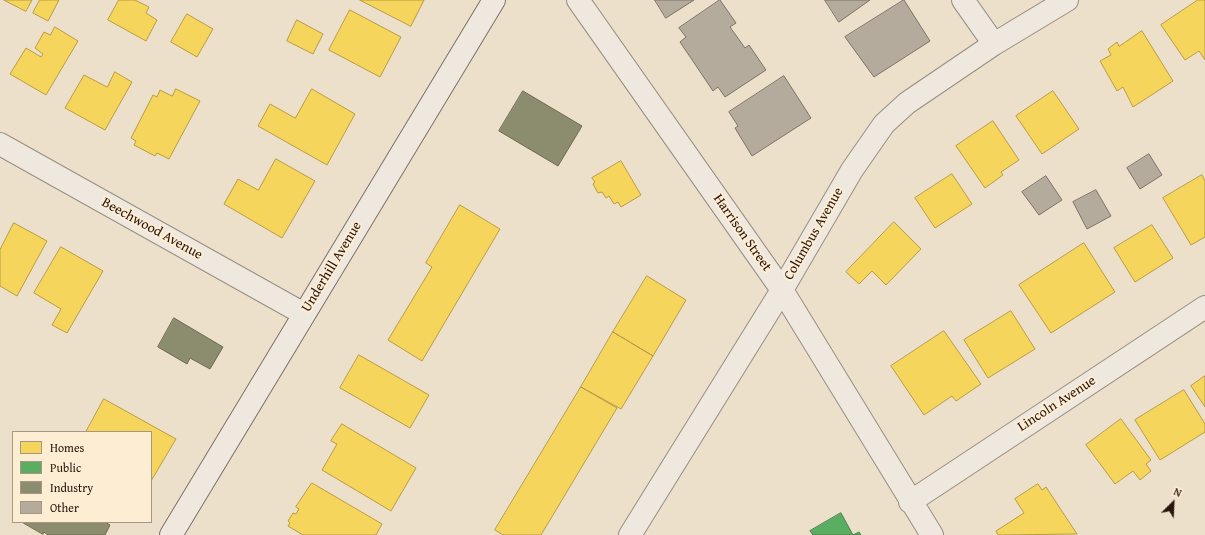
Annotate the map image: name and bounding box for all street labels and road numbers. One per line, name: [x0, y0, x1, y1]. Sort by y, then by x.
street label: Columbus Avenue: [781, 185, 847, 283]
street label: Harrison Street: [709, 191, 775, 275]
street label: Beechwood Avenue: [99, 194, 205, 264]
street label: Underhill Avenue: [298, 219, 366, 315]
street label: Lincoln Avenue: [1015, 372, 1099, 436]

